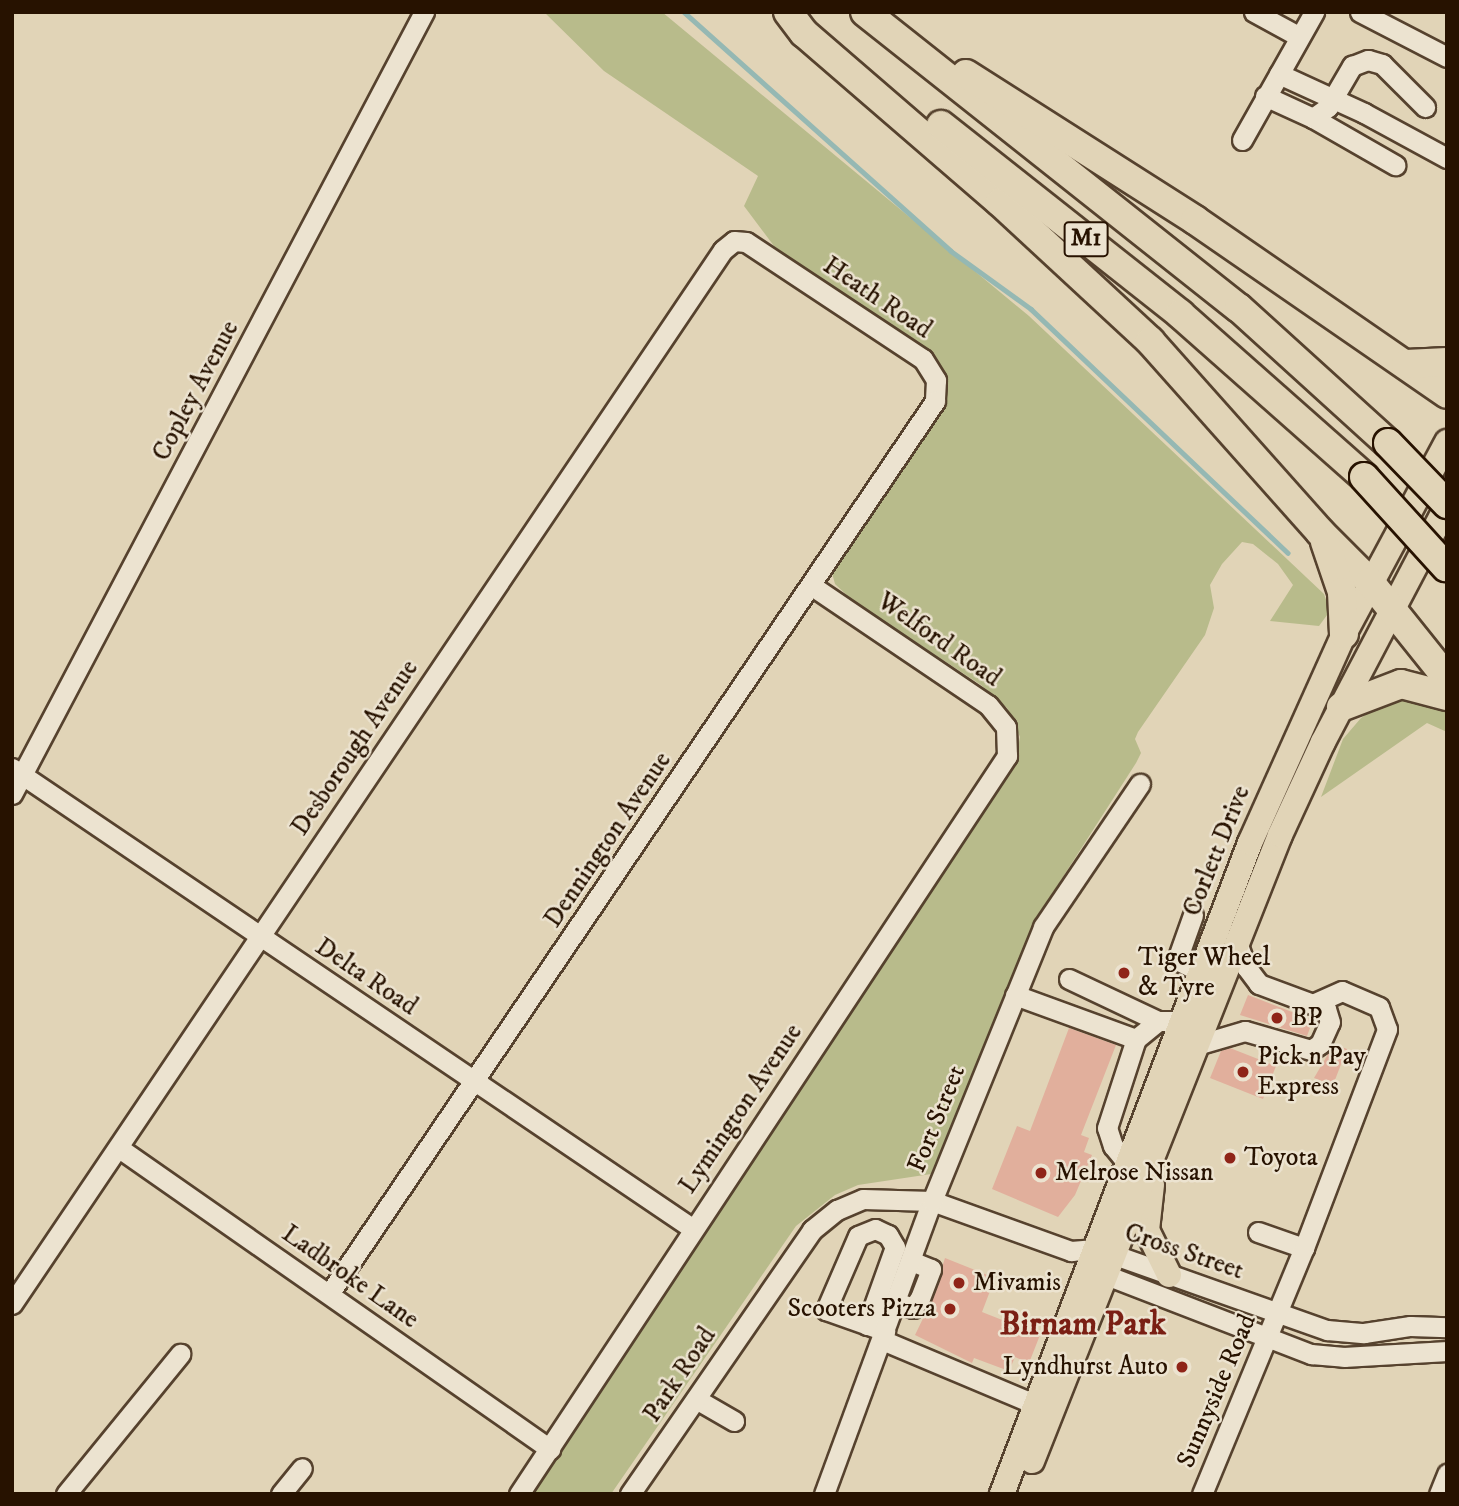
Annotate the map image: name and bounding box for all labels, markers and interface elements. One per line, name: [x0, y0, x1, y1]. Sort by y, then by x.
road number: M1: [1063, 219, 1109, 260]
street label: Heath Road: [817, 250, 937, 346]
street label: Copley Avenue: [146, 316, 246, 466]
street label: Welford Road: [871, 586, 1007, 694]
street label: Desborough Avenue: [285, 654, 425, 842]
street label: Dennington Avenue: [538, 746, 678, 934]
street label: Corlett Drive: [1177, 781, 1257, 921]
street label: Delta Road: [309, 931, 423, 1023]
place label: Tiger Wheel & Tyre: [1138, 942, 1270, 1004]
marker: Tiger Wheel & Tyre: [1116, 965, 1132, 981]
place label: BP: [1291, 1002, 1322, 1034]
marker: BP: [1269, 1010, 1285, 1026]
street label: Lymington Avenue: [673, 1018, 809, 1200]
place label: Pick n Pay Express: [1257, 1041, 1366, 1102]
street label: Fort Street: [901, 1061, 973, 1177]
marker: Pick n Pay Express: [1235, 1064, 1251, 1080]
place label: Toyota: [1244, 1142, 1318, 1174]
marker: Toyota: [1222, 1150, 1238, 1166]
place label: Melrose Nissan: [1055, 1157, 1214, 1189]
marker: Melrose Nissan: [1033, 1165, 1049, 1181]
street label: Cross Street: [1120, 1217, 1248, 1287]
street label: Ladbroke Lane: [275, 1218, 425, 1336]
place label: Mivamis: [973, 1267, 1061, 1299]
marker: Mivamis: [951, 1275, 967, 1291]
place label: Scooters Pizza: [787, 1293, 936, 1325]
marker: Scooters Pizza: [942, 1301, 958, 1317]
district label: Birnam Park: [1000, 1305, 1166, 1345]
street label: Sunnyside Road: [1171, 1309, 1263, 1473]
street label: Park Road: [637, 1322, 723, 1428]
place label: Lyndhurst Auto: [1002, 1351, 1168, 1383]
marker: Lyndhurst Auto: [1174, 1359, 1190, 1375]

